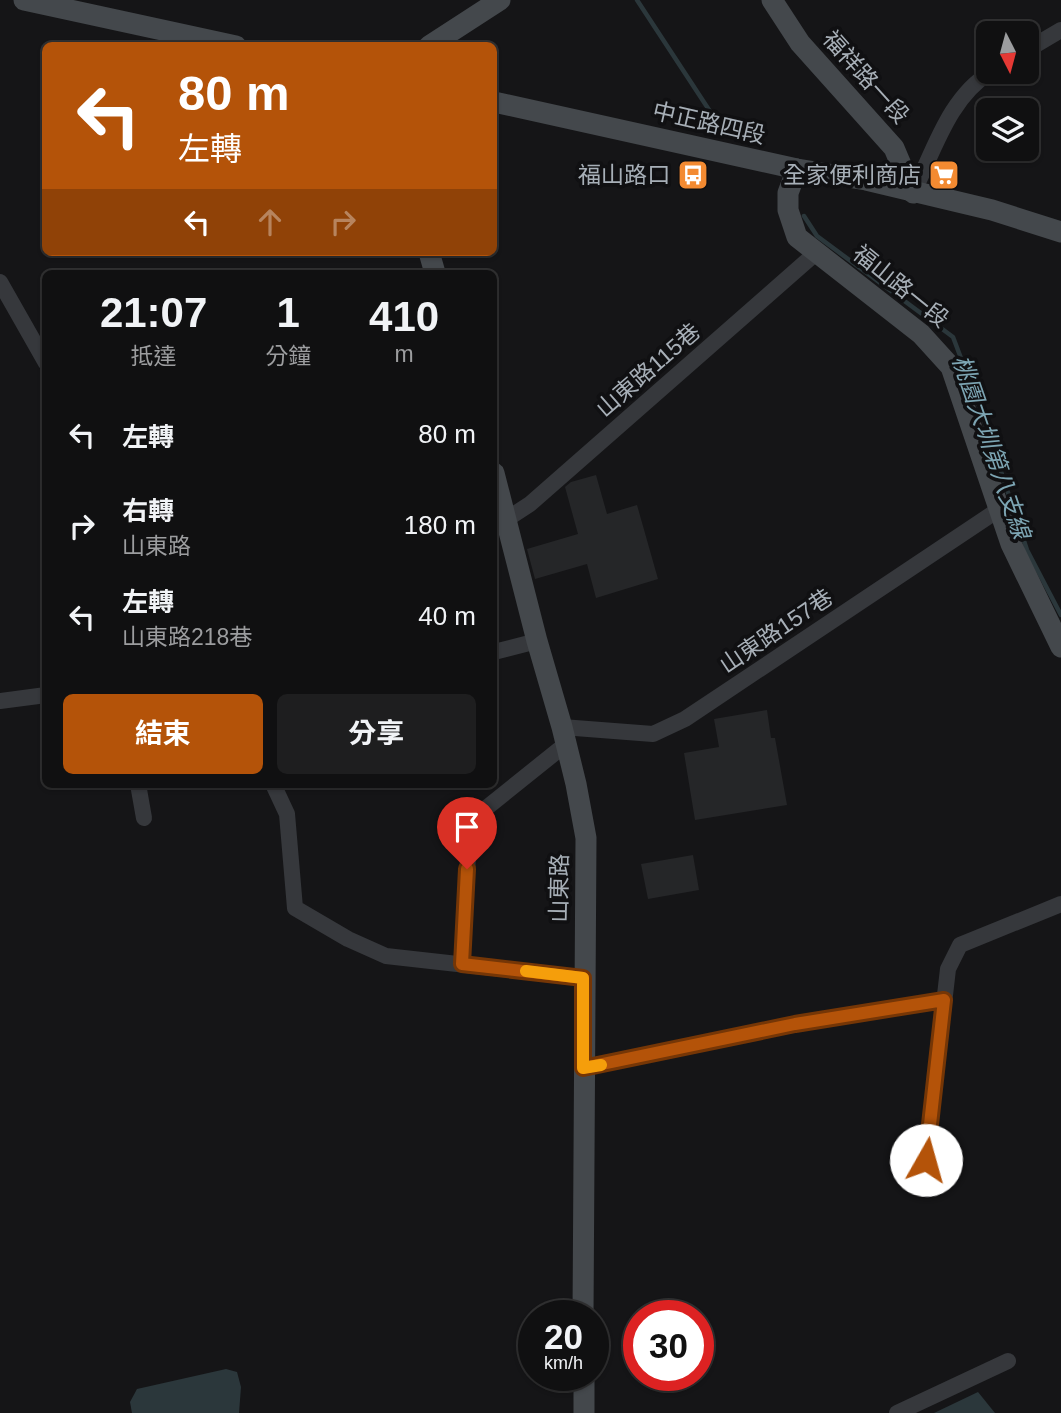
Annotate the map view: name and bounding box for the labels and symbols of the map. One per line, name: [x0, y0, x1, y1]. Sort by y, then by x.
north arrow: [976, 21, 1040, 84]
street label: 福祥路一段: [818, 26, 914, 128]
street label: 中正路四段: [650, 97, 768, 149]
bus stop icon: 福山路口: [676, 158, 710, 192]
supermarket icon: 全家便利商店: [927, 158, 961, 192]
place label: 福山路口: [578, 162, 670, 188]
place label: 全家便利商店: [783, 162, 921, 188]
street label: 福山路一段: [848, 240, 954, 332]
street label: 山東路115巷: [591, 318, 705, 422]
water label: 桃園大圳第八支線: [947, 352, 1036, 545]
street label: 山東路157巷: [715, 584, 837, 678]
pin: [437, 797, 497, 869]
street label: 山東路: [545, 853, 573, 923]
position arrow: [889, 1123, 963, 1197]
speed limit sign: 30: [623, 1300, 714, 1391]

